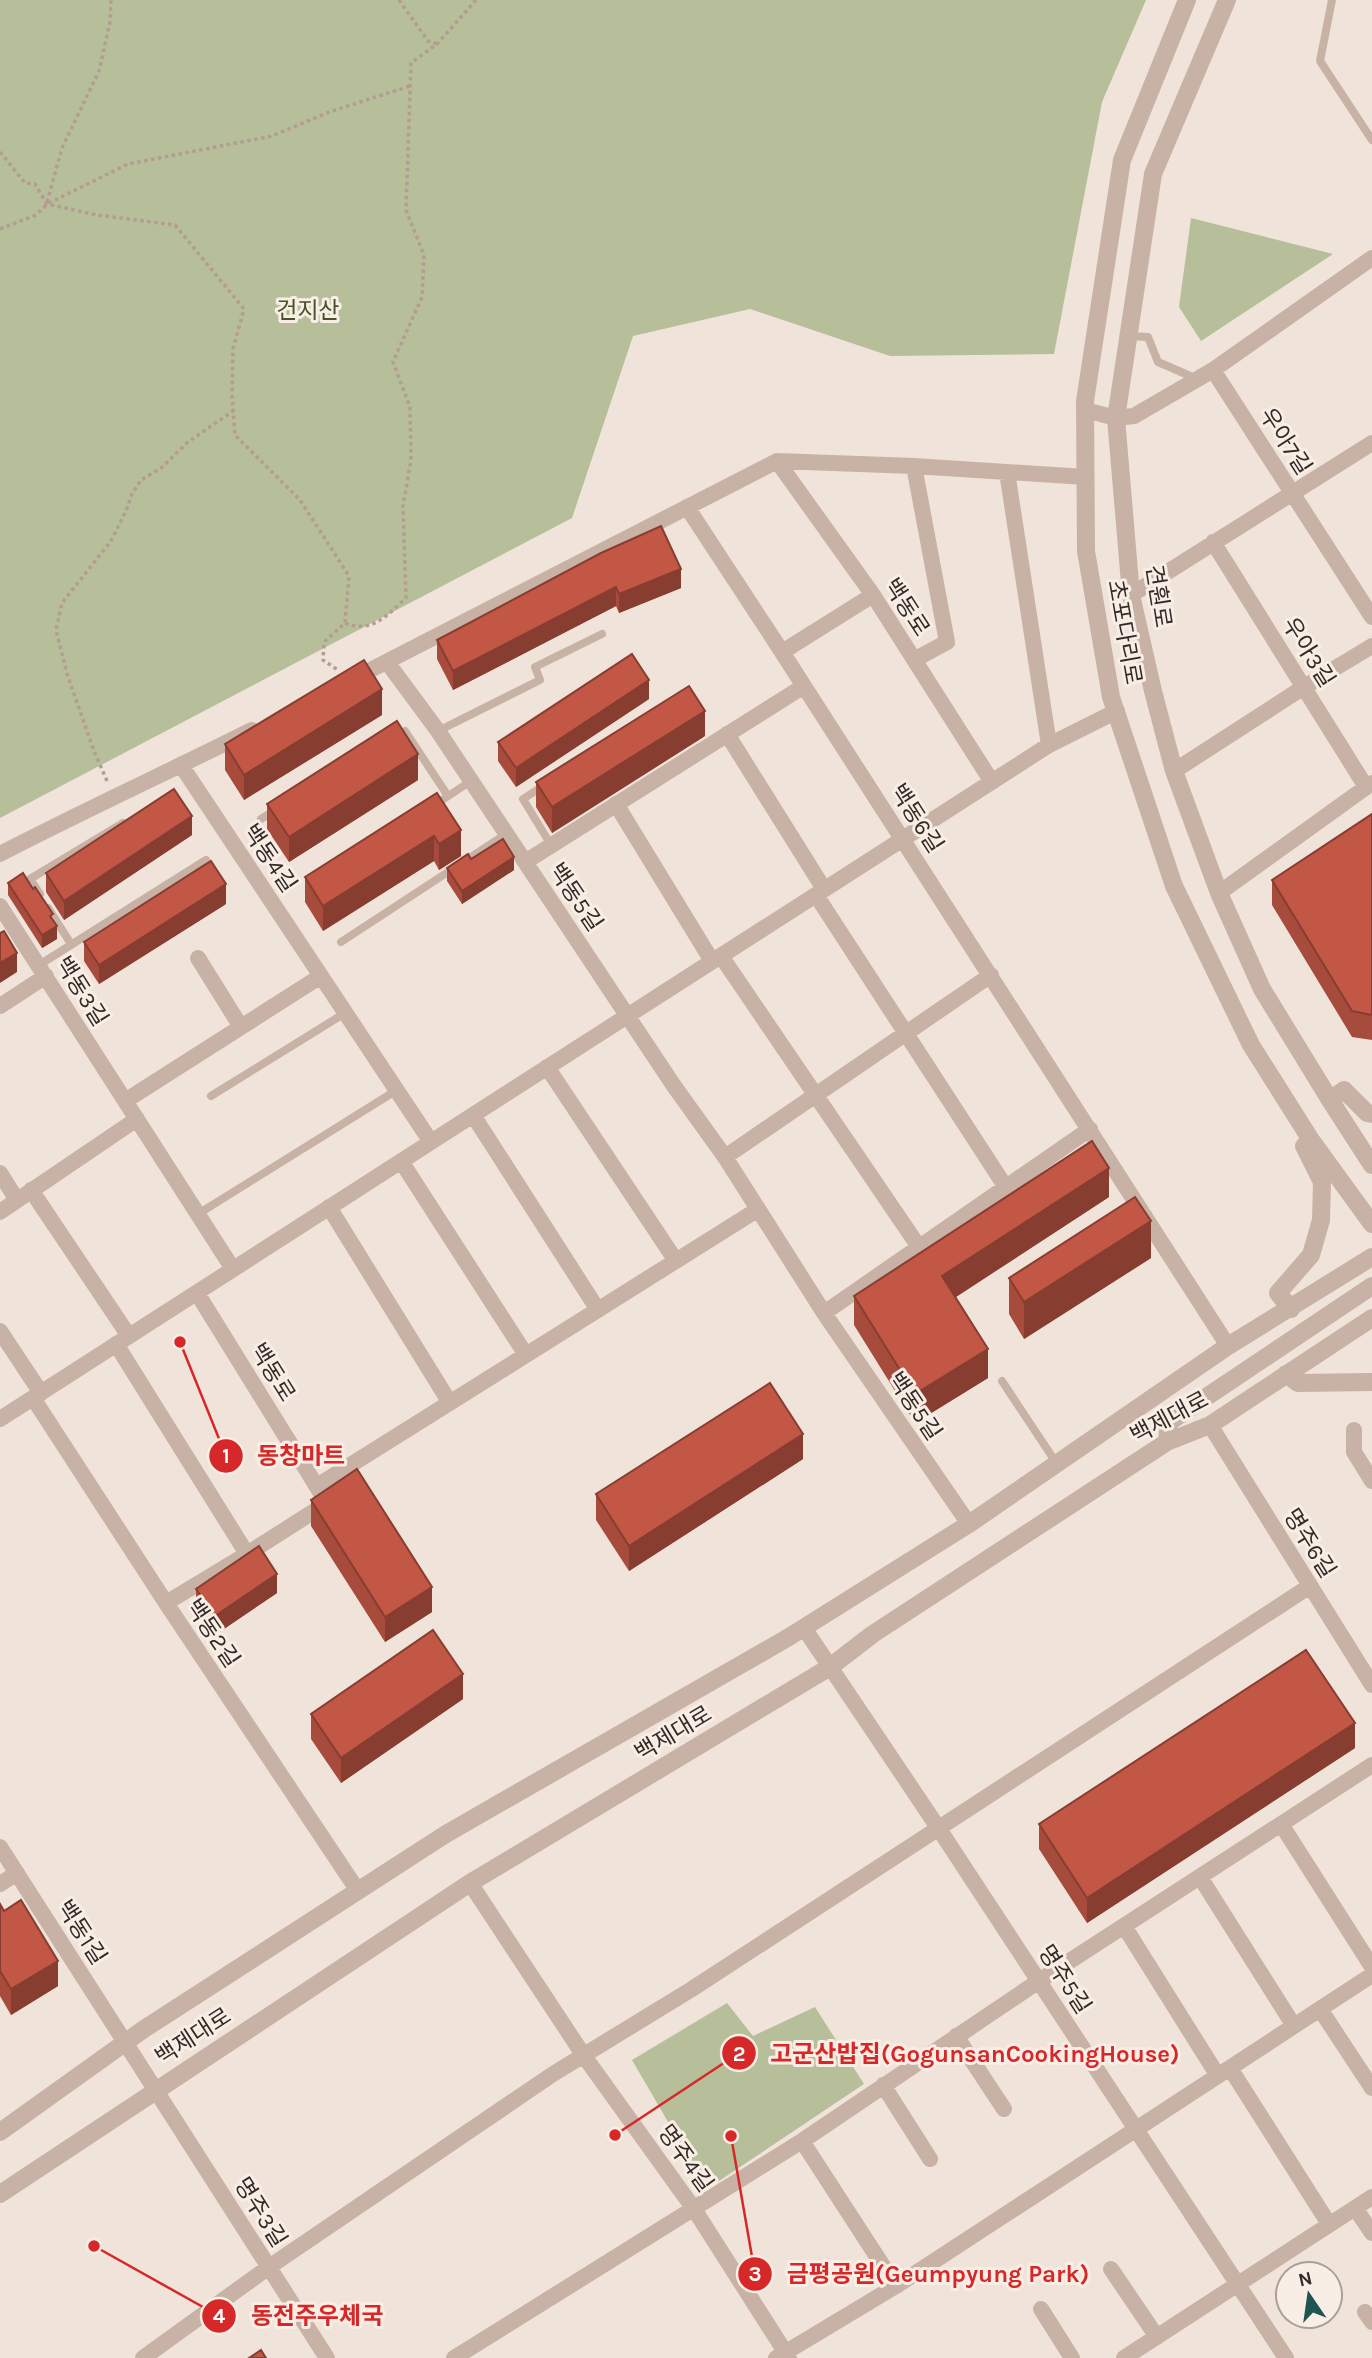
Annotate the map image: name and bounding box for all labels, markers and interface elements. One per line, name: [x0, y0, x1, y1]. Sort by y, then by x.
park label: 건지산: [276, 297, 340, 324]
street label: 우아7길: [1254, 403, 1317, 480]
street label: 견훤로: [1140, 563, 1177, 630]
street label: 백동로: [878, 573, 935, 641]
street label: 초포다리로: [1102, 578, 1147, 687]
street label: 우아3길: [1277, 612, 1340, 692]
street label: 백동6길: [884, 779, 949, 858]
street label: 백동4길: [237, 819, 302, 897]
street label: 백동5길: [543, 858, 608, 937]
street label: 백동3길: [50, 951, 113, 1031]
street label: 백동로: [244, 1338, 301, 1406]
street label: 백동5길: [882, 1367, 947, 1446]
street label: 백제대로: [1126, 1386, 1213, 1449]
callout: 동창마트: [208, 1433, 359, 1478]
text: 동창마트: [257, 1442, 345, 1470]
text: 1: [222, 1444, 230, 1468]
street label: 명주6길: [1278, 1504, 1341, 1583]
street label: 백동2길: [180, 1594, 245, 1673]
street label: 백제대로: [630, 1700, 716, 1767]
street label: 백동1길: [51, 1895, 112, 1969]
street label: 명주5길: [1032, 1940, 1097, 2019]
street label: 백제대로: [150, 2002, 236, 2071]
callout: 고군산밥집(GogunsanCookingHouse): [721, 2031, 1193, 2076]
text: 고군산밥집(GogunsanCookingHouse): [770, 2040, 1180, 2068]
text: 2: [733, 2042, 745, 2066]
street label: 명주4길: [652, 2119, 719, 2197]
street label: 명주3길: [229, 2172, 292, 2252]
callout: 금평공원(Geumpyung Park): [738, 2252, 1103, 2297]
text: 금평공원(Geumpyung Park): [787, 2260, 1089, 2288]
north arrow: [1274, 2260, 1344, 2330]
text: 3: [748, 2262, 762, 2286]
text: N: [1296, 2267, 1315, 2292]
callout: 동전주우체국: [202, 2294, 397, 2339]
text: 동전주우체국: [251, 2302, 383, 2330]
text: 4: [213, 2304, 226, 2328]

